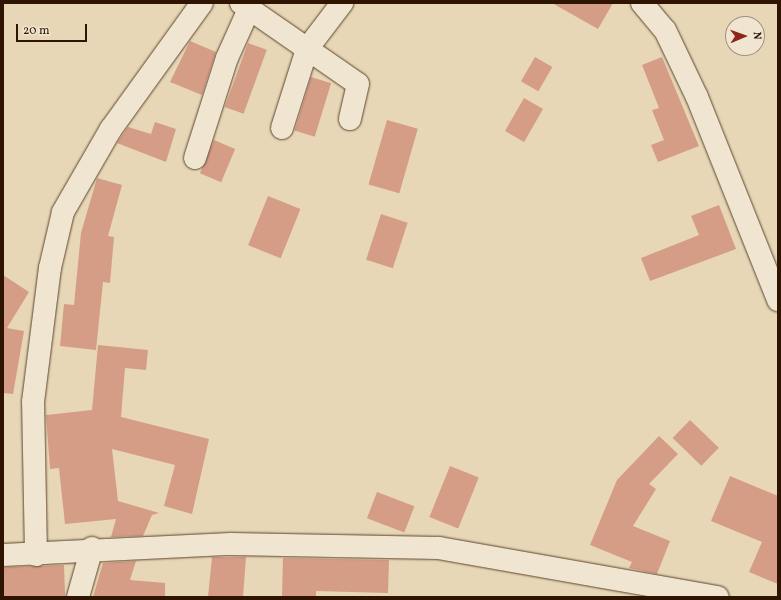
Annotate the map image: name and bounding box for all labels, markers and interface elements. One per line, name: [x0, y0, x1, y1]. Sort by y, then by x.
scale bar: [18, 16, 89, 42]
north arrow: [725, 16, 765, 56]
text: 20 m: [23, 23, 50, 39]
text: N: [749, 31, 764, 40]

